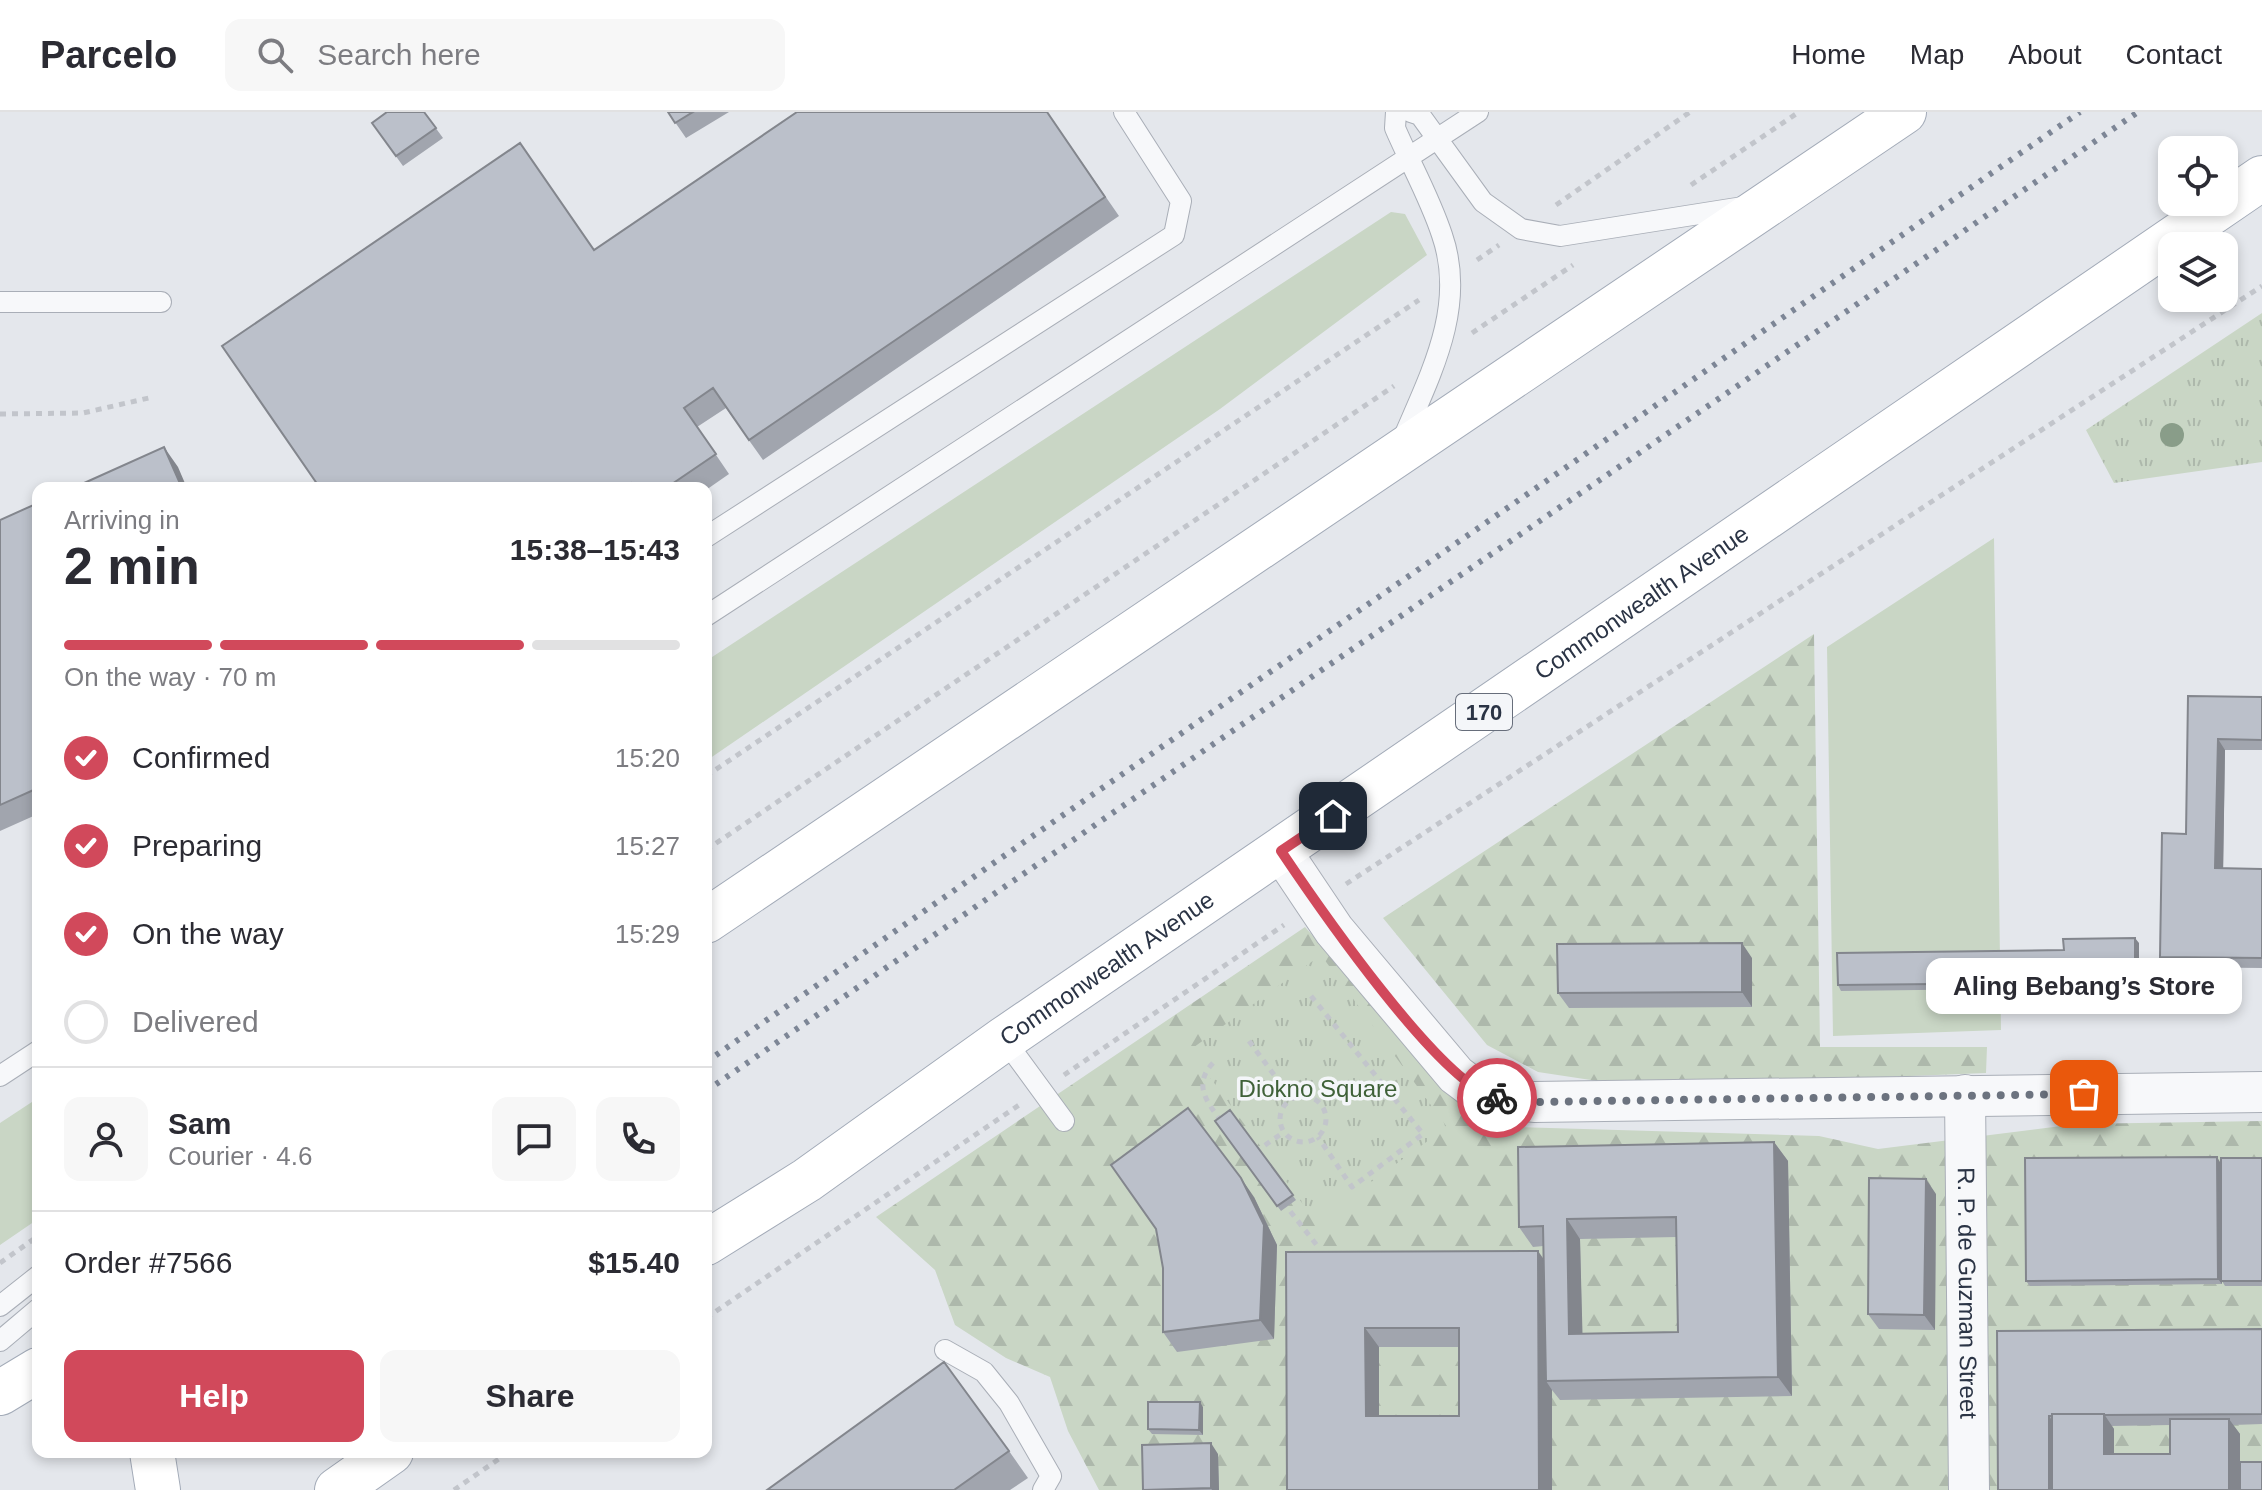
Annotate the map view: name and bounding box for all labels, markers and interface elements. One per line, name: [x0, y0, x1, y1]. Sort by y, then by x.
search box: [225, 19, 785, 91]
icon: search: [253, 33, 297, 77]
text: Parcelo: [40, 34, 177, 76]
text: Search here: [317, 38, 481, 71]
text: Home: [1791, 39, 1866, 70]
text: Map: [1910, 39, 1964, 70]
text: About: [2008, 39, 2082, 70]
text: Contact: [2126, 39, 2222, 70]
map controls: [2158, 136, 2238, 312]
button: locate: [2158, 136, 2238, 216]
button: layers: [2158, 232, 2238, 312]
text: Arriving in: [64, 505, 180, 535]
street label: Commonwealth Avenue: [1529, 520, 1753, 685]
text: 15:38–15:43: [510, 533, 680, 566]
text: 2 min: [64, 537, 200, 595]
text: On the way · 70 m: [64, 662, 276, 692]
road number: 170: [1456, 694, 1512, 730]
icon: check: [64, 736, 108, 780]
text: Confirmed: [132, 741, 270, 774]
text: 15:20: [615, 743, 680, 773]
pin: [1299, 782, 1367, 850]
icon: home: [1311, 794, 1355, 838]
icon: check: [64, 824, 108, 868]
text: Preparing: [132, 829, 262, 862]
text: 15:27: [615, 831, 680, 861]
street label: Commonwealth Avenue: [995, 886, 1219, 1051]
icon: check: [64, 912, 108, 956]
text: On the way: [132, 917, 284, 950]
text: 15:29: [615, 919, 680, 949]
callout: Aling Bebang’s Store: [1926, 958, 2242, 1014]
text: Aling Bebang’s Store: [1953, 971, 2215, 1001]
text: Delivered: [132, 1005, 259, 1038]
courier: [1457, 1058, 1537, 1138]
pin: [2050, 1060, 2118, 1128]
icon: bag: [2062, 1072, 2106, 1116]
park label: Diokno Square: [1239, 1075, 1397, 1102]
icon: bike: [1475, 1076, 1519, 1120]
button: person: [64, 1097, 148, 1181]
button: chat: [492, 1097, 576, 1181]
button: phone: [596, 1097, 680, 1181]
text: Sam: [168, 1107, 231, 1140]
text: Courier · 4.6: [168, 1141, 313, 1171]
street label: R. P. de Guzman Street: [1953, 1167, 1982, 1419]
text: Order #7566: [64, 1246, 232, 1279]
text: $15.40: [588, 1246, 680, 1279]
button: Help: [64, 1350, 364, 1442]
button: Share: [380, 1350, 680, 1442]

